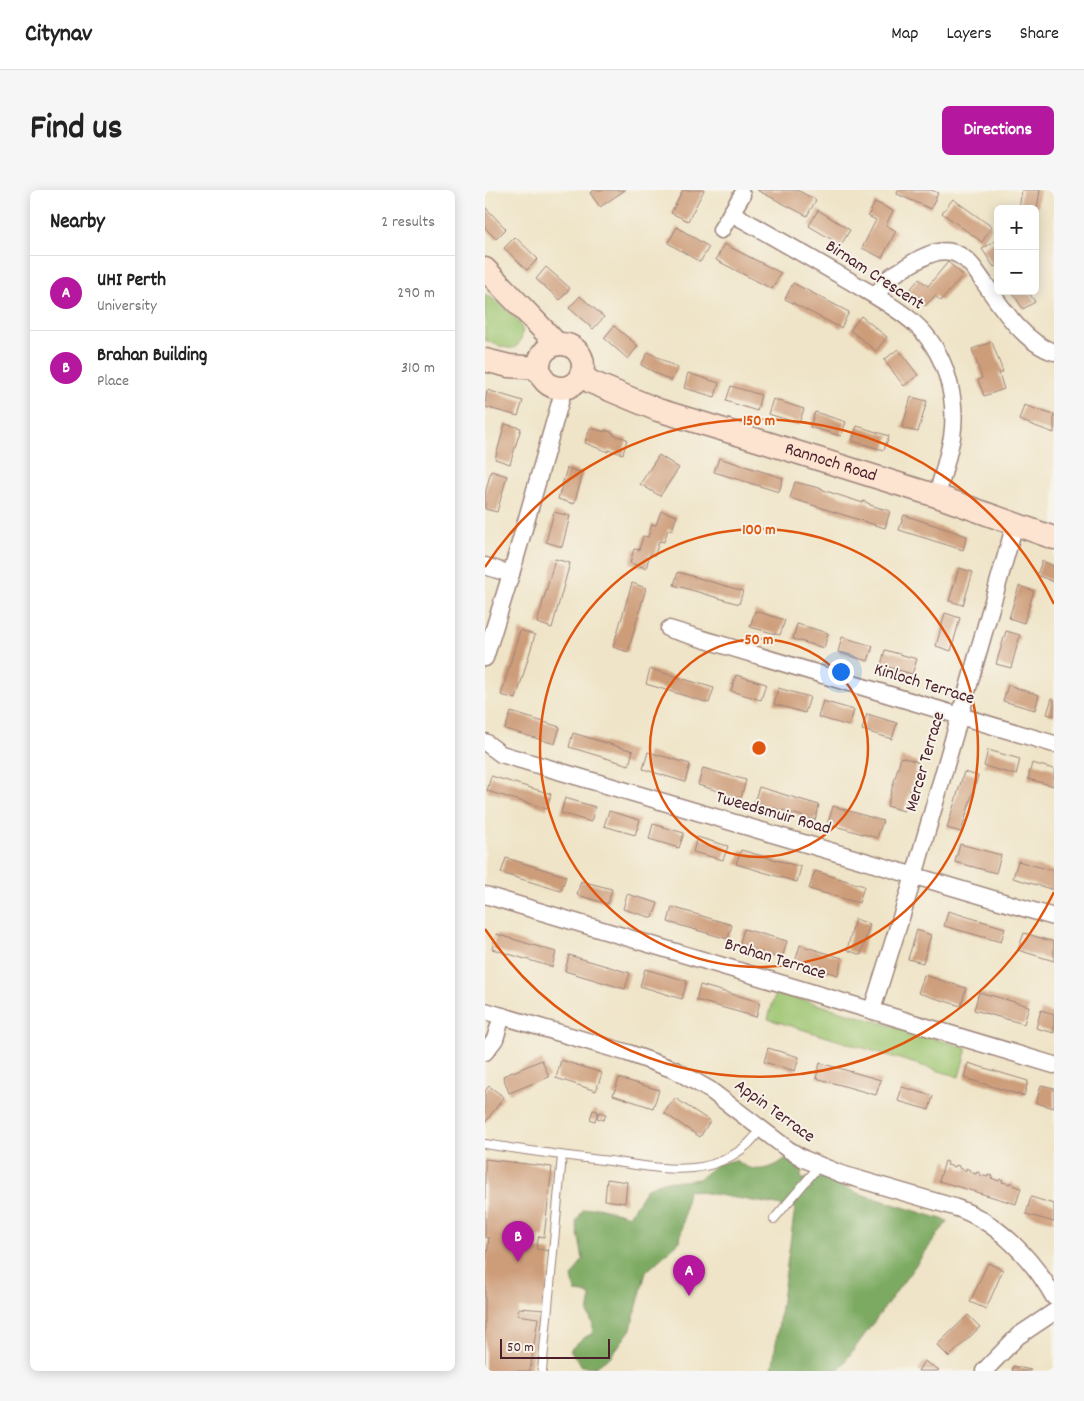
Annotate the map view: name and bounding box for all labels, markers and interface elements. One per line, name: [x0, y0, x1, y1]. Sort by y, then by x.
text: Citynav: [25, 18, 92, 52]
text: Map: [891, 22, 918, 47]
text: Layers: [946, 22, 992, 47]
text: Share: [1020, 22, 1059, 47]
text: Find us: [30, 105, 122, 155]
button: Directions: [942, 106, 1054, 155]
map controls: [994, 205, 1039, 295]
button: +: [994, 205, 1039, 250]
text: Nearby: [50, 208, 105, 238]
text: 2 results: [381, 211, 435, 234]
street label: Birnam Crescent: [820, 235, 928, 317]
button: −: [994, 250, 1039, 295]
text: UHI Perth: [97, 268, 166, 295]
text: A: [62, 282, 70, 305]
text: 290 m: [397, 282, 435, 305]
text: University: [97, 295, 157, 318]
text: Brahan Building: [97, 343, 207, 370]
text: B: [62, 357, 70, 380]
text: 310 m: [401, 357, 435, 380]
text: Place: [97, 370, 129, 393]
text: 150 m: [743, 411, 775, 433]
street label: Rannoch Road: [782, 437, 880, 489]
text: 100 m: [742, 520, 776, 542]
text: 50 m: [745, 630, 773, 652]
street label: Kinloch Terrace: [871, 658, 977, 712]
your location: [828, 659, 854, 685]
street label: Mercer Terrace: [900, 709, 952, 815]
centre of rings: [750, 739, 768, 757]
street label: Tweedsmuir Road: [713, 786, 833, 842]
street label: Brahan Terrace: [721, 933, 829, 987]
street label: Appin Terrace: [729, 1074, 820, 1150]
pin: B: [502, 1221, 534, 1262]
pin: A: [673, 1255, 705, 1296]
scale bar: [500, 1336, 610, 1359]
text: 50 m: [507, 1338, 534, 1358]

